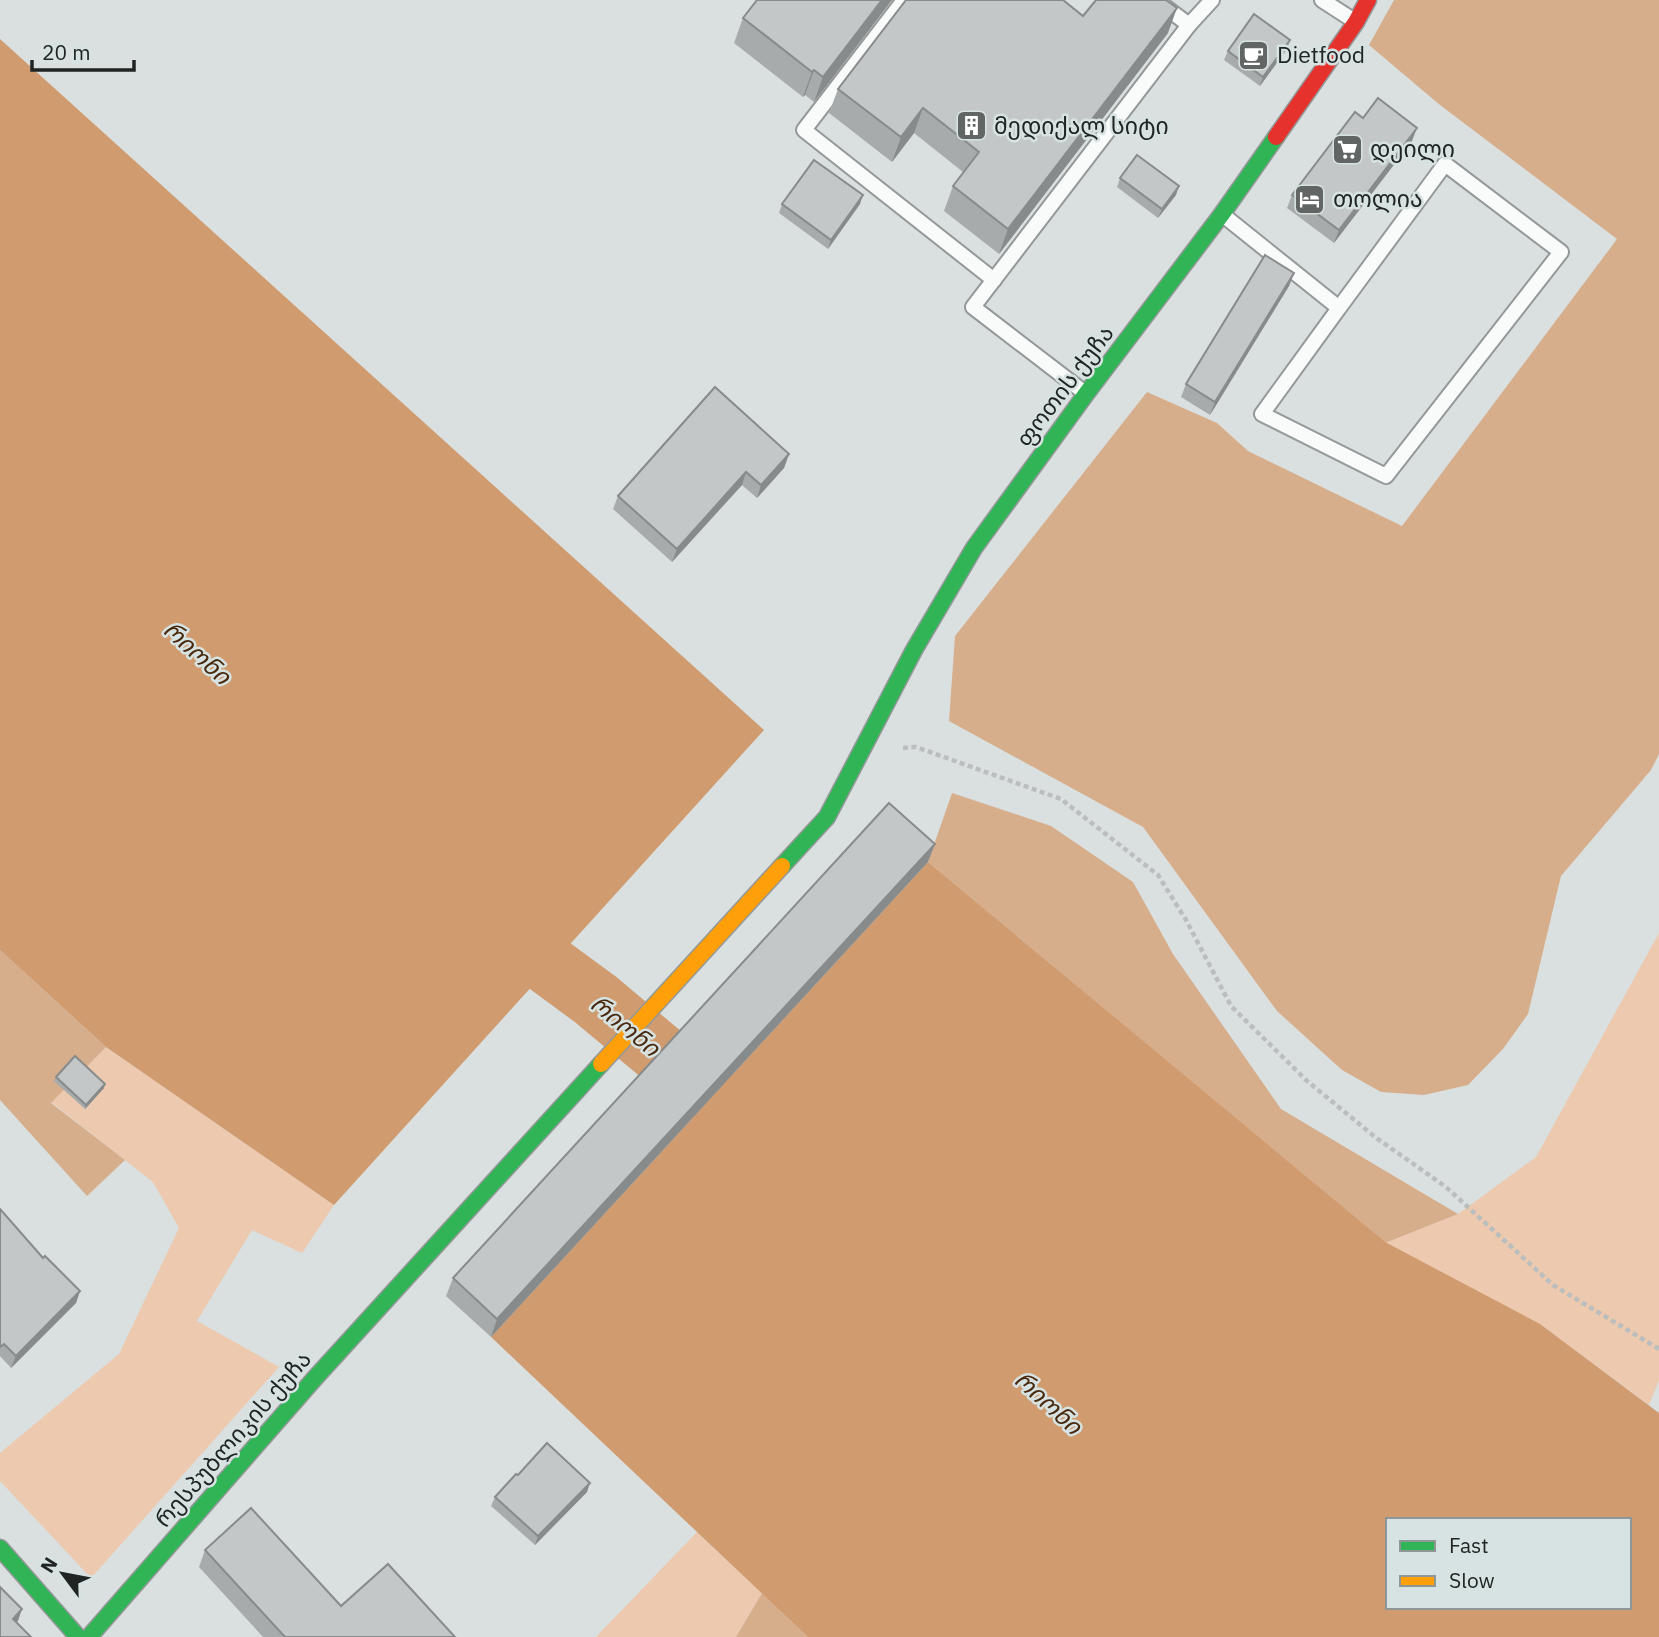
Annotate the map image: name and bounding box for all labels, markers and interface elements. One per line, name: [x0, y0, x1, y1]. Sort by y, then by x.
scale bar: [32, 28, 133, 72]
text: 20 m: [42, 38, 91, 66]
cafe icon: Dietfood: [1237, 38, 1271, 72]
place label: Dietfood: [1277, 39, 1365, 69]
building icon: მედიქალ სიტი: [954, 109, 988, 143]
place label: მედიქალ სიტი: [994, 110, 1169, 140]
supermarket icon: დეილი: [1330, 132, 1364, 166]
place label: დეილი: [1370, 133, 1455, 163]
hotel icon: თოლია: [1293, 182, 1327, 216]
place label: თოლია: [1333, 183, 1423, 213]
street label: ფოთის ქუჩა: [1009, 319, 1120, 452]
water label: რიონი: [157, 613, 239, 692]
water label: რიონი: [584, 987, 668, 1064]
street label: რესპუბლიკის ქუჩა: [147, 1344, 317, 1533]
water label: რიონი: [1008, 1363, 1090, 1442]
legend: [1386, 1518, 1631, 1609]
text: Fast: [1449, 1531, 1489, 1559]
north arrow: [28, 1539, 98, 1609]
text: N: [35, 1553, 62, 1577]
text: Slow: [1449, 1566, 1495, 1594]

